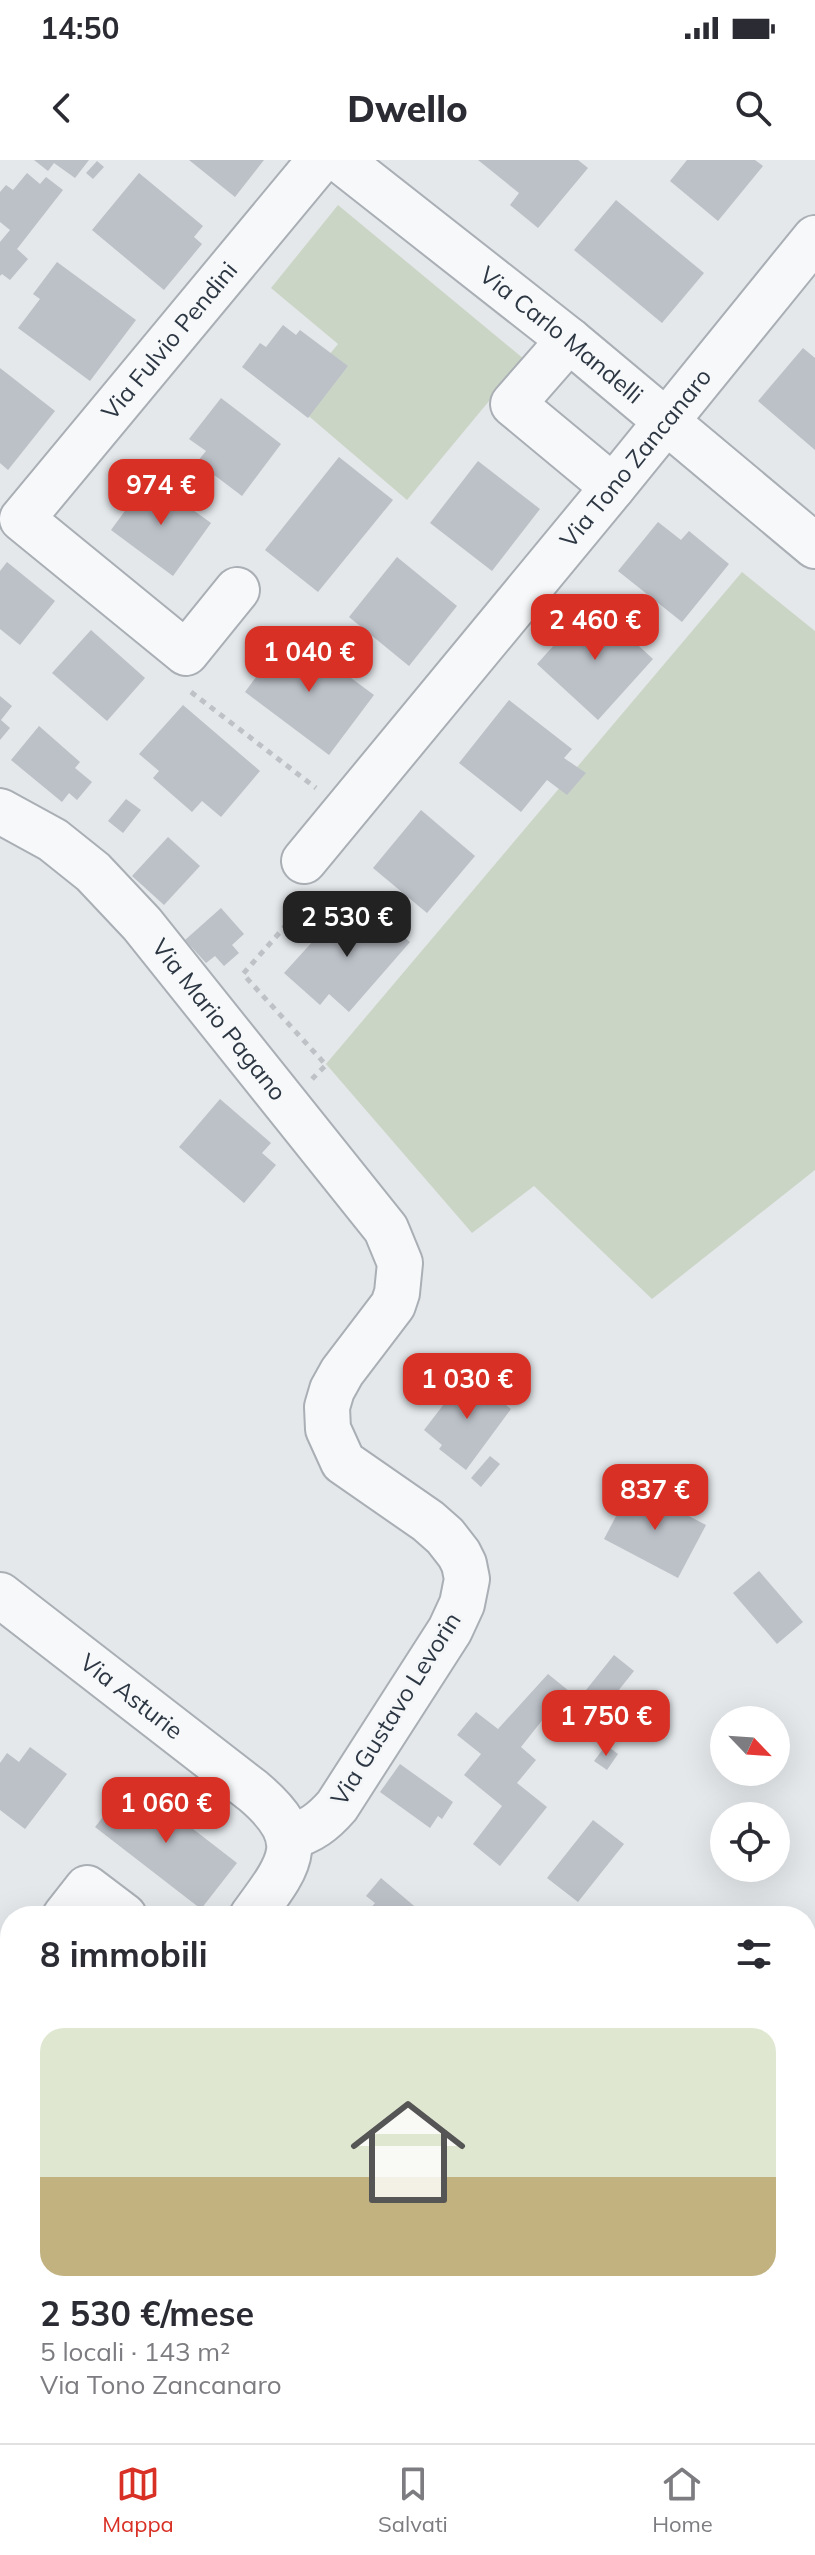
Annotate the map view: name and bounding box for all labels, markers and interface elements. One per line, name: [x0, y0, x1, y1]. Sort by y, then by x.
text: 14:50: [40, 9, 119, 47]
icon: back: [40, 86, 84, 130]
text: Dwello: [347, 86, 468, 131]
icon: search: [731, 86, 775, 130]
street label: Via Fulvio Pendini: [95, 255, 243, 426]
street label: Via Carlo Mandelli: [474, 259, 649, 410]
street label: Via Tono Zancanaro: [553, 362, 717, 554]
pin: 974 €: [105, 459, 217, 527]
text: 974 €: [126, 468, 196, 501]
pin: 2 460 €: [521, 594, 669, 662]
text: 2 460 €: [549, 603, 641, 636]
pin: 1 040 €: [235, 626, 383, 694]
text: 1 040 €: [263, 635, 355, 668]
pin: 2 530 €: [273, 891, 421, 959]
text: 2 530 €: [301, 900, 393, 933]
street label: Via Mario Pagano: [146, 932, 293, 1106]
pin: 1 030 €: [393, 1353, 541, 1421]
text: 1 030 €: [421, 1362, 513, 1395]
pin: 837 €: [599, 1464, 711, 1532]
text: 837 €: [620, 1473, 690, 1506]
street label: Via Gustavo Levorin: [324, 1606, 467, 1811]
street label: Via Asturie: [74, 1647, 189, 1745]
pin: 1 750 €: [532, 1690, 680, 1758]
text: 1 750 €: [560, 1699, 652, 1732]
north arrow: [710, 1706, 790, 1786]
map controls: [710, 1706, 790, 1882]
pin: 1 060 €: [92, 1777, 240, 1845]
text: 1 060 €: [120, 1786, 212, 1819]
button: locate: [710, 1802, 790, 1882]
icon: filters: [732, 1932, 776, 1976]
text: 8 immobili: [40, 1933, 208, 1976]
icon: home: [336, 2080, 480, 2224]
text: 2 530 €/mese: [40, 2292, 254, 2335]
text: 5 locali · 143 m²: [40, 2335, 230, 2368]
text: Via Tono Zancanaro: [40, 2368, 282, 2401]
tab: Mappa: [102, 2462, 174, 2538]
tab: Salvati: [378, 2462, 448, 2538]
tab: Home: [652, 2462, 713, 2538]

